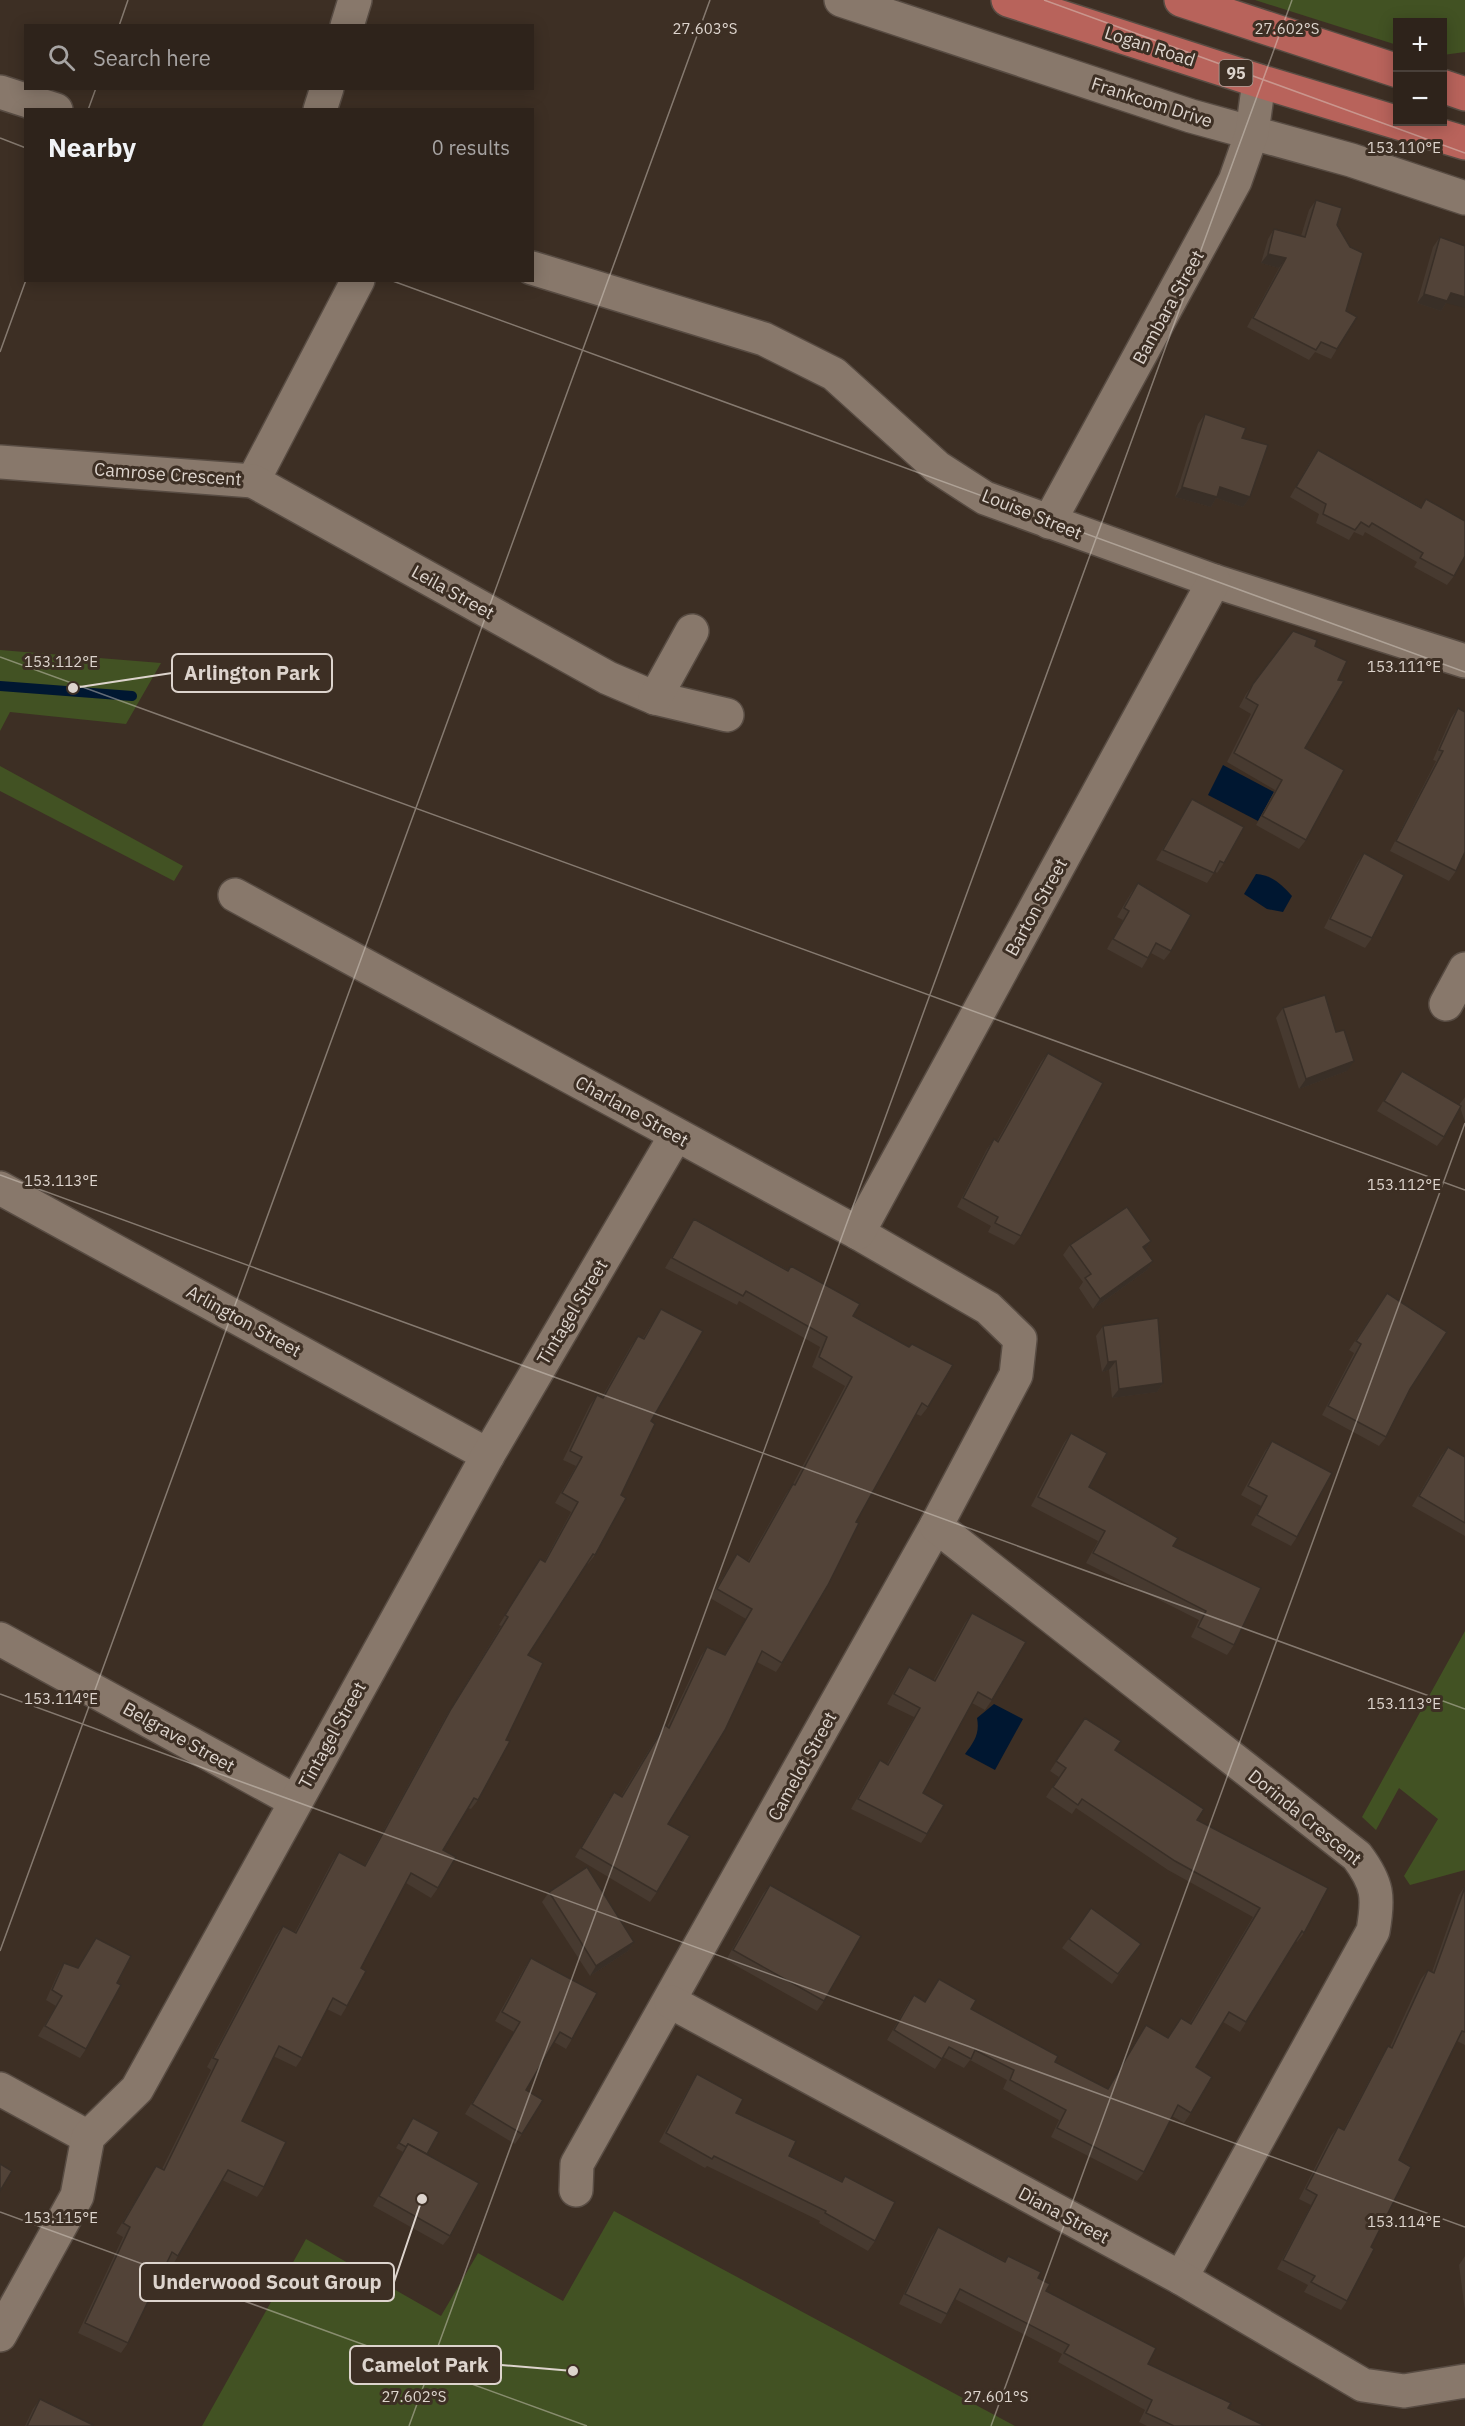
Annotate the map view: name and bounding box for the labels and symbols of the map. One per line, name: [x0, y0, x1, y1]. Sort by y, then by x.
text: 27.603°S: [673, 19, 737, 38]
text: 27.602°S: [1255, 19, 1319, 38]
street label: Logan Road: [1102, 21, 1198, 71]
road number: 95: [1220, 60, 1252, 86]
street label: Frankcom Drive: [1089, 72, 1216, 132]
text: 153.110°E: [1367, 138, 1441, 157]
street label: Bambara Street: [1127, 246, 1209, 368]
street label: Camrose Crescent: [94, 457, 242, 491]
street label: Louise Street: [979, 483, 1085, 545]
street label: Leila Street: [407, 560, 499, 624]
text: 153.112°E: [24, 652, 98, 671]
callout: Arlington Park: [172, 654, 332, 692]
text: 153.111°E: [1367, 657, 1441, 676]
text: Arlington Park: [184, 659, 320, 686]
street label: Barton Street: [1000, 854, 1072, 960]
street label: Charlane Street: [571, 1070, 693, 1152]
text: 153.113°E: [24, 1171, 98, 1190]
text: 153.112°E: [1367, 1175, 1441, 1194]
street label: Tintagel Street: [532, 1255, 612, 1369]
street label: Arlington Street: [183, 1280, 305, 1362]
street label: Tintagel Street: [293, 1677, 371, 1793]
text: 153.114°E: [24, 1689, 98, 1708]
text: 153.113°E: [1367, 1694, 1441, 1713]
street label: Belgrave Street: [119, 1697, 239, 1777]
street label: Camelot Street: [763, 1707, 841, 1825]
street label: Dorinda Crescent: [1244, 1764, 1366, 1870]
street label: Diana Street: [1015, 2181, 1113, 2249]
text: 153.115°E: [24, 2208, 98, 2227]
text: 153.114°E: [1367, 2212, 1441, 2231]
callout: Underwood Scout Group: [140, 2263, 394, 2301]
text: Underwood Scout Group: [152, 2268, 382, 2295]
callout: Camelot Park: [350, 2346, 501, 2384]
text: Camelot Park: [362, 2351, 489, 2378]
text: 27.602°S: [382, 2387, 446, 2406]
text: 27.601°S: [964, 2387, 1028, 2406]

